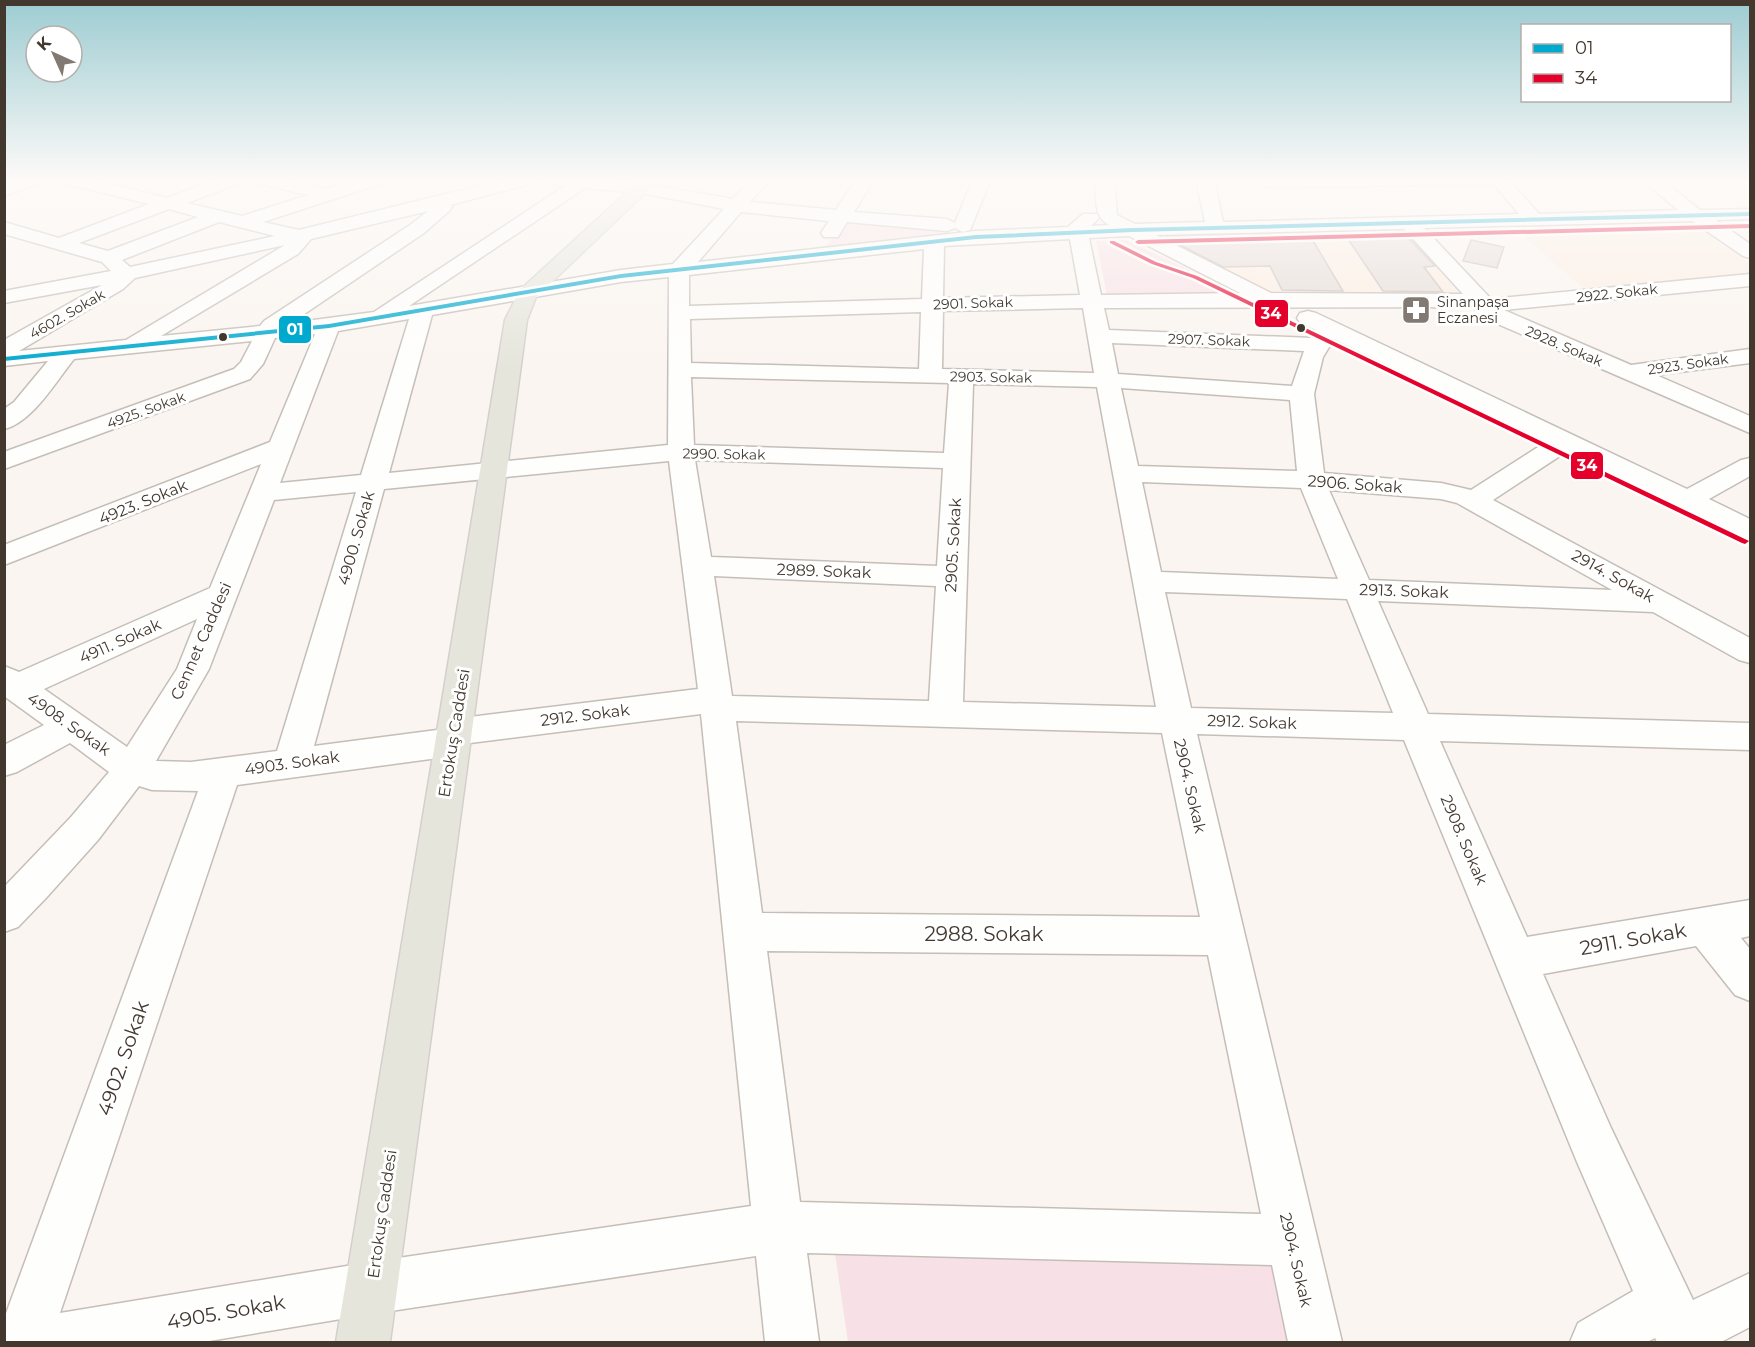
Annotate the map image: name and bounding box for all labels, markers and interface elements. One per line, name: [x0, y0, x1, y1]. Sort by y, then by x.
north arrow: [24, 24, 84, 84]
legend: [1521, 24, 1731, 102]
text: K: [33, 32, 55, 55]
text: 01: [1575, 37, 1593, 59]
text: 34: [1575, 67, 1597, 89]
street label: 2922. Sokak: [1576, 280, 1659, 306]
street label: 4602. Sokak: [26, 285, 108, 343]
street label: 2901. Sokak: [933, 293, 1014, 313]
place label: Sinanpaşa Eczanesi: [1437, 293, 1509, 327]
pharmacy icon: Sinanpaşa Eczanesi: [1400, 294, 1432, 326]
line badge: 34: [1254, 299, 1289, 328]
text: 34: [1260, 304, 1281, 323]
line badge: 01: [278, 315, 312, 344]
text: 01: [286, 320, 304, 339]
unlabelled marker: [1295, 322, 1307, 334]
street label: 2928. Sokak: [1523, 322, 1606, 371]
street label: 2907. Sokak: [1168, 330, 1251, 350]
unlabelled marker: [217, 331, 229, 343]
street label: 2923. Sokak: [1647, 349, 1730, 379]
street label: 2903. Sokak: [950, 367, 1033, 387]
street label: 4925. Sokak: [104, 387, 188, 433]
street label: 2990. Sokak: [682, 444, 766, 464]
line badge: 34: [1570, 451, 1604, 480]
text: 34: [1576, 456, 1597, 475]
street label: 2906. Sokak: [1307, 471, 1404, 497]
street label: 4923. Sokak: [96, 475, 191, 528]
street label: 4900. Sokak: [333, 488, 379, 587]
street label: 2905. Sokak: [941, 497, 965, 593]
street label: 2914. Sokak: [1568, 546, 1658, 607]
street label: 2989. Sokak: [776, 560, 872, 582]
street label: Cennet Caddesi: [167, 579, 235, 703]
street label: 2913. Sokak: [1359, 580, 1449, 602]
street label: 4911. Sokak: [76, 614, 164, 667]
street label: Ertokuş Caddesi: [434, 667, 474, 799]
street label: 4908. Sokak: [24, 688, 115, 760]
street label: 2912. Sokak: [539, 700, 631, 730]
street label: 2912. Sokak: [1207, 711, 1298, 733]
street label: 2904. Sokak: [1170, 737, 1210, 835]
street label: 4903. Sokak: [243, 747, 341, 779]
street label: 2908. Sokak: [1437, 792, 1492, 888]
street label: 2911. Sokak: [1578, 918, 1688, 960]
street label: 2988. Sokak: [924, 922, 1044, 946]
street label: 4902. Sokak: [92, 997, 154, 1119]
street label: Ertokuş Caddesi: [364, 1148, 400, 1280]
street label: 2904. Sokak: [1276, 1211, 1316, 1309]
street label: 4905. Sokak: [165, 1290, 287, 1334]

